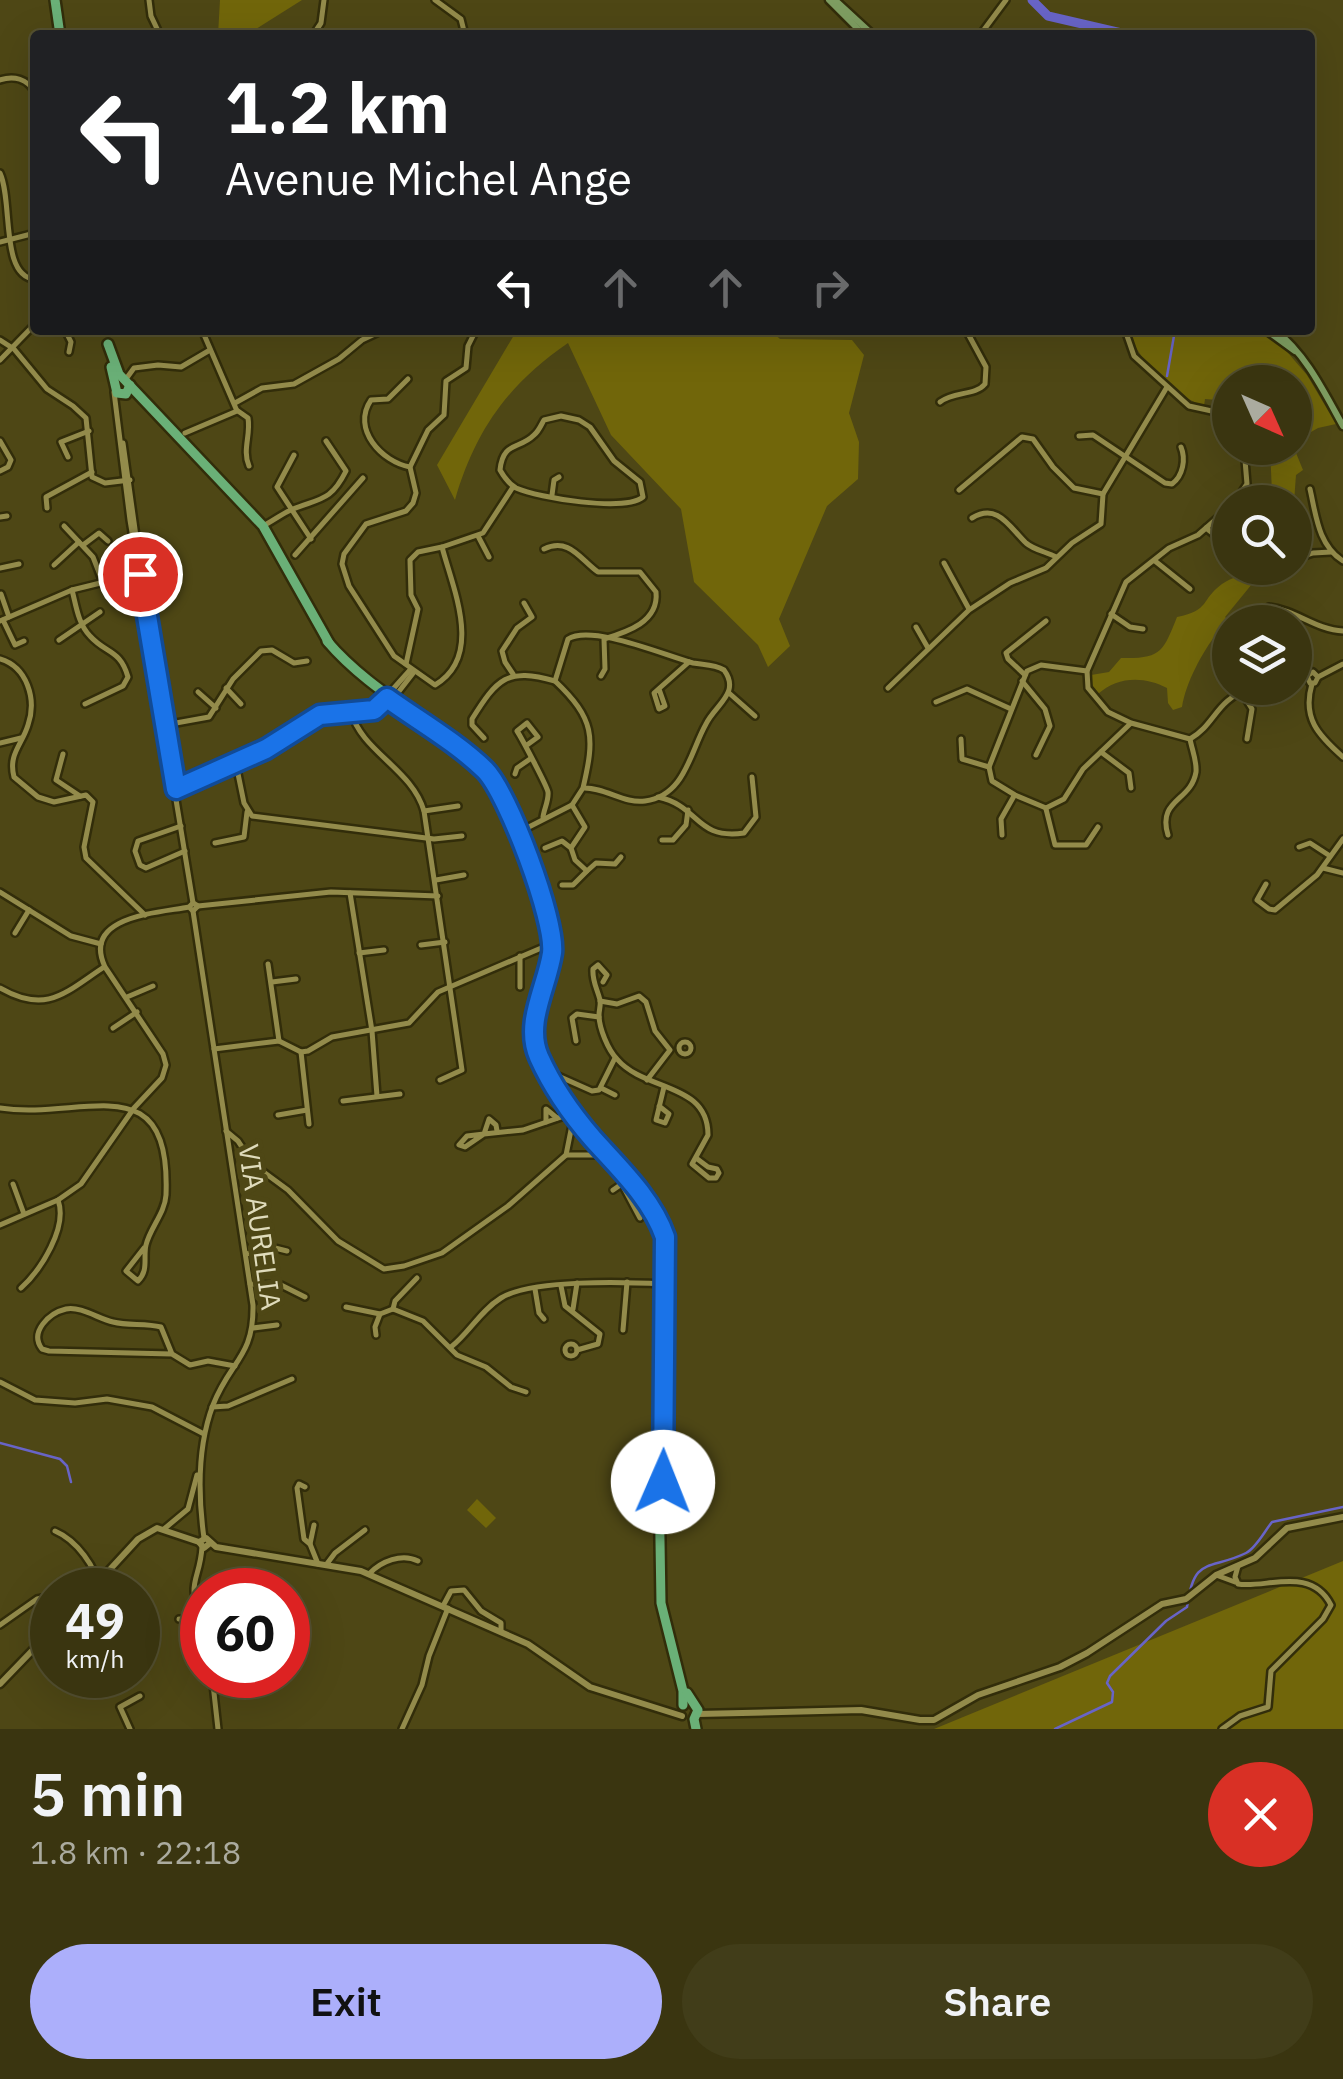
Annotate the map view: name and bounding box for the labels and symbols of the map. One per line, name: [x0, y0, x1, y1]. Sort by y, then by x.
north arrow: [1212, 365, 1312, 465]
pin: [98, 532, 183, 617]
street label: VIA AURELIA: [231, 1142, 290, 1312]
position arrow: [611, 1430, 715, 1534]
speed limit sign: 60: [180, 1568, 310, 1698]

